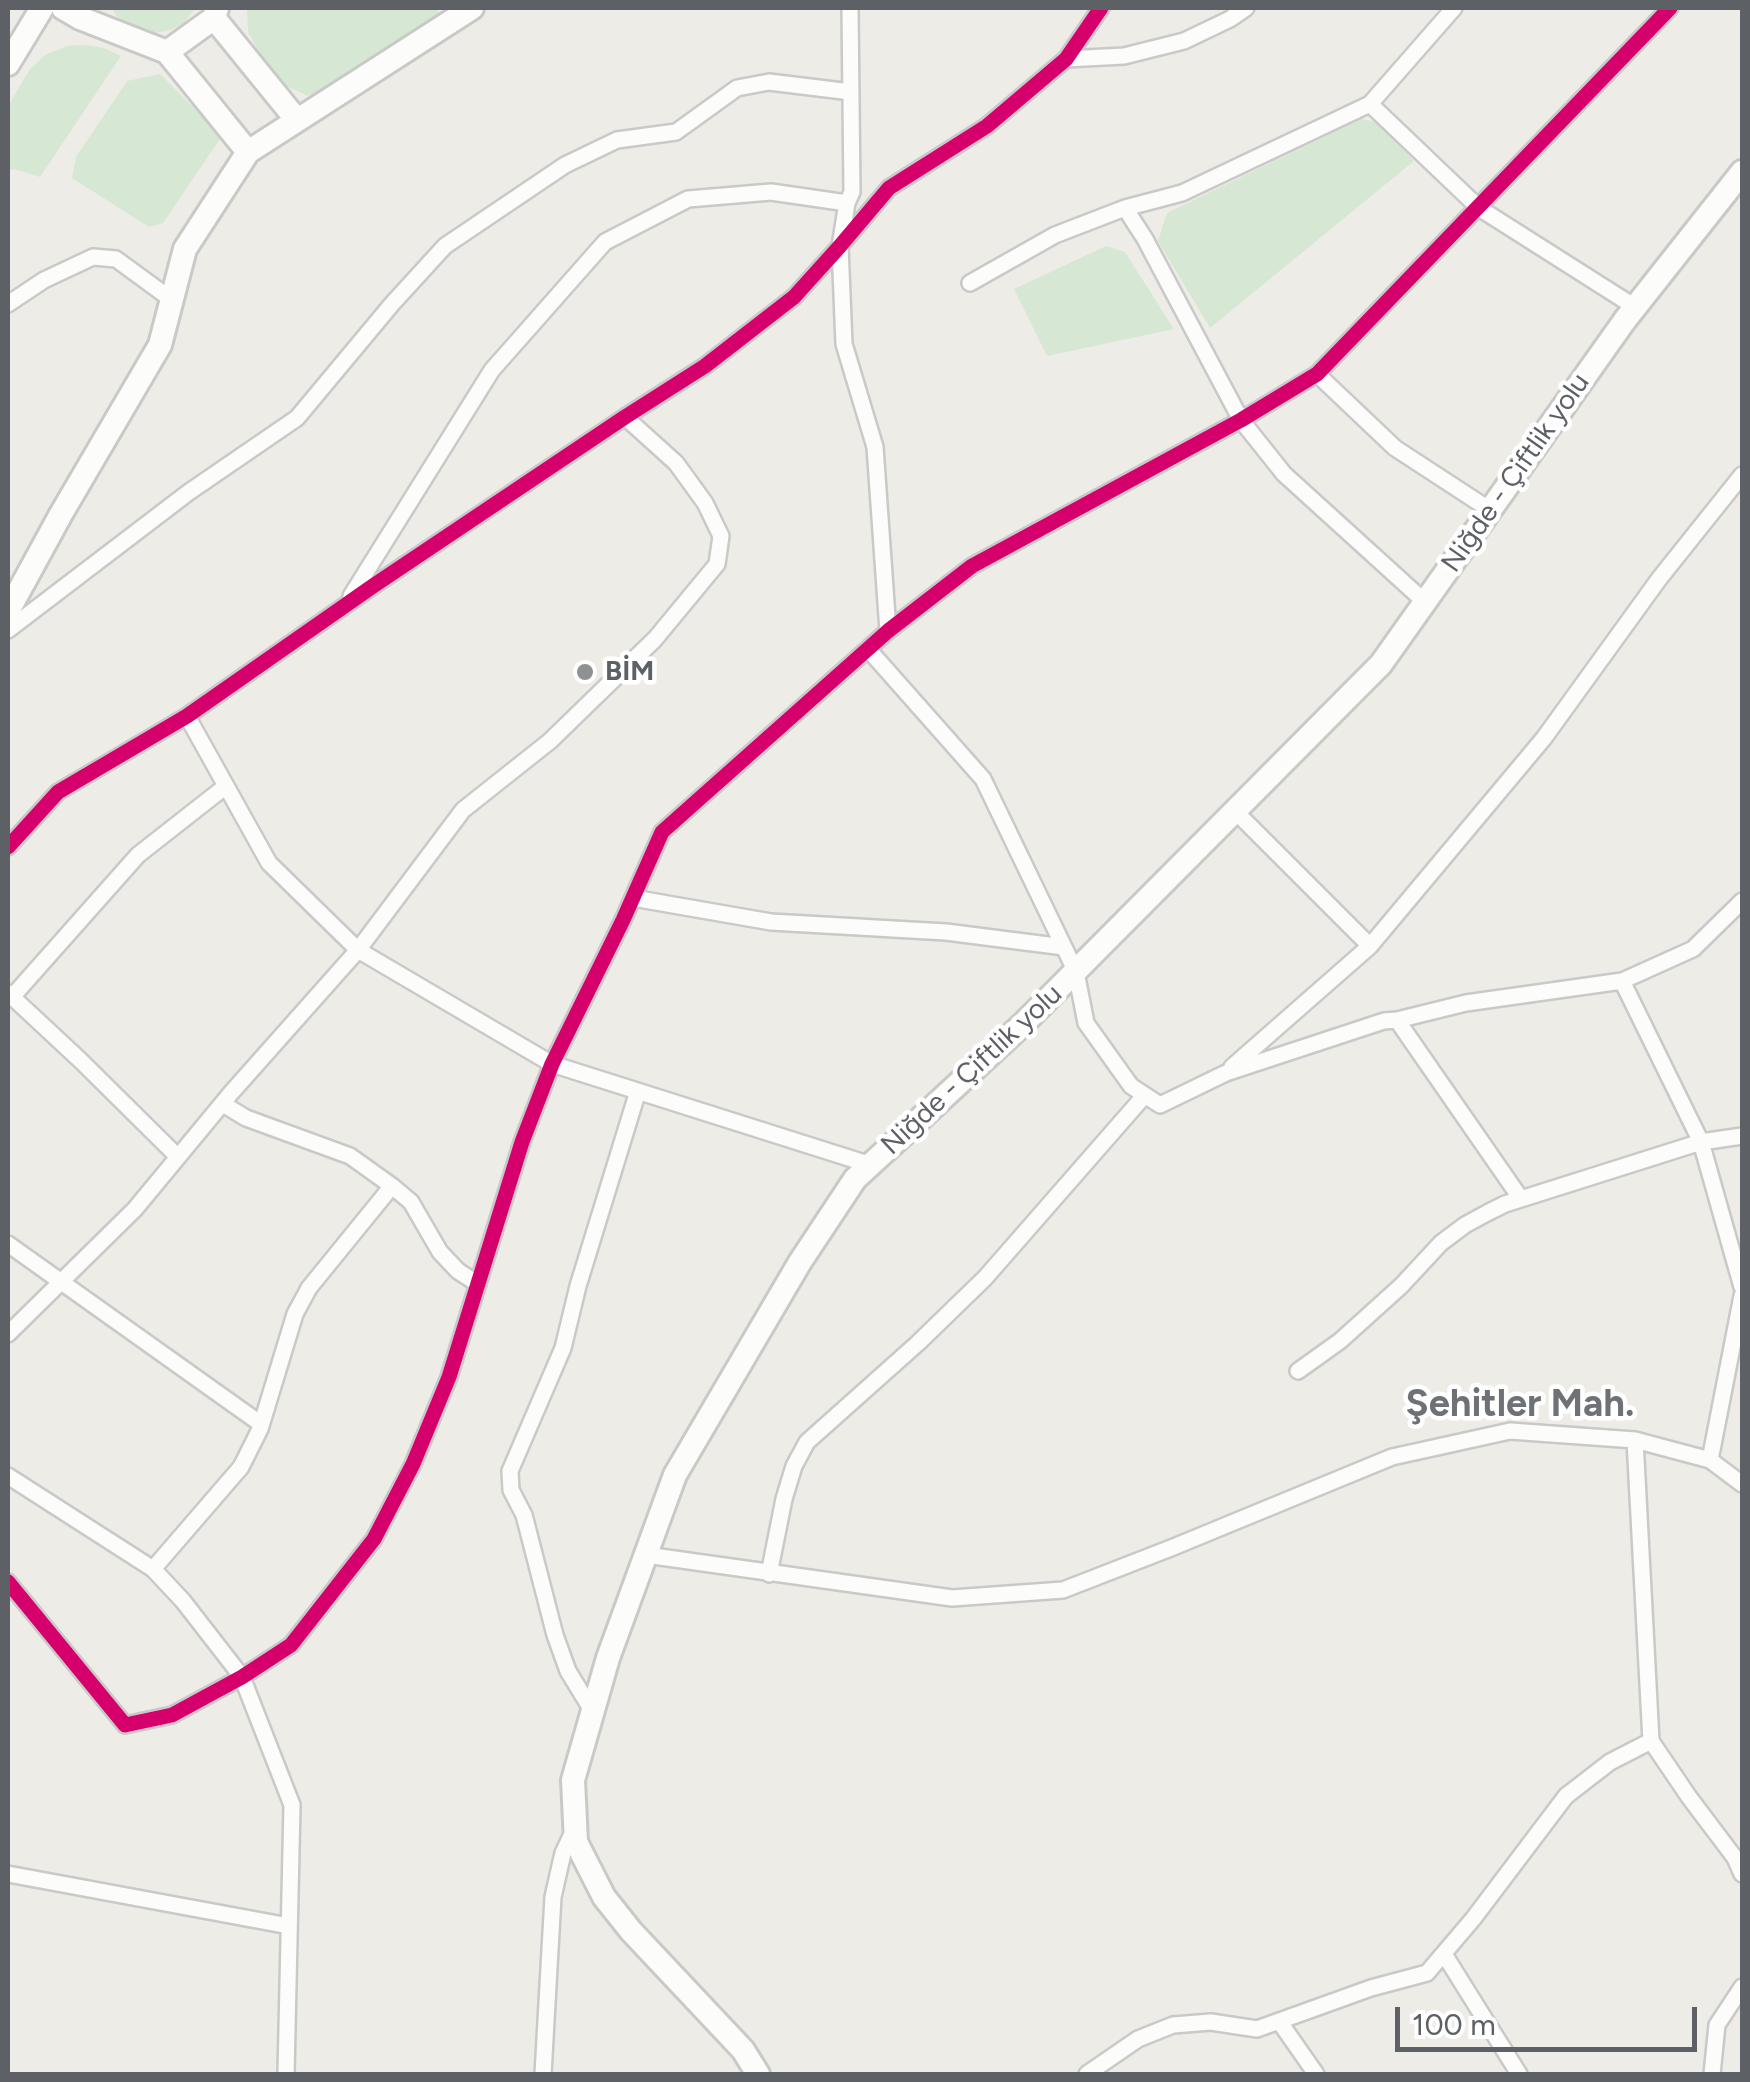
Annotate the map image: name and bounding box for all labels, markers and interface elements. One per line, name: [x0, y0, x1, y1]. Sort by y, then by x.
street label: Niğde - Çiftlik yolu: [1435, 367, 1597, 579]
place label: BİM: [605, 655, 654, 689]
marker: BİM: [574, 661, 596, 683]
street label: Niğde - Çiftlik yolu: [875, 978, 1069, 1162]
district label: Şehitler Mah.: [1406, 1382, 1634, 1428]
scale bar: [1400, 1987, 1702, 2049]
text: 100 m: [1412, 2006, 1496, 2043]

